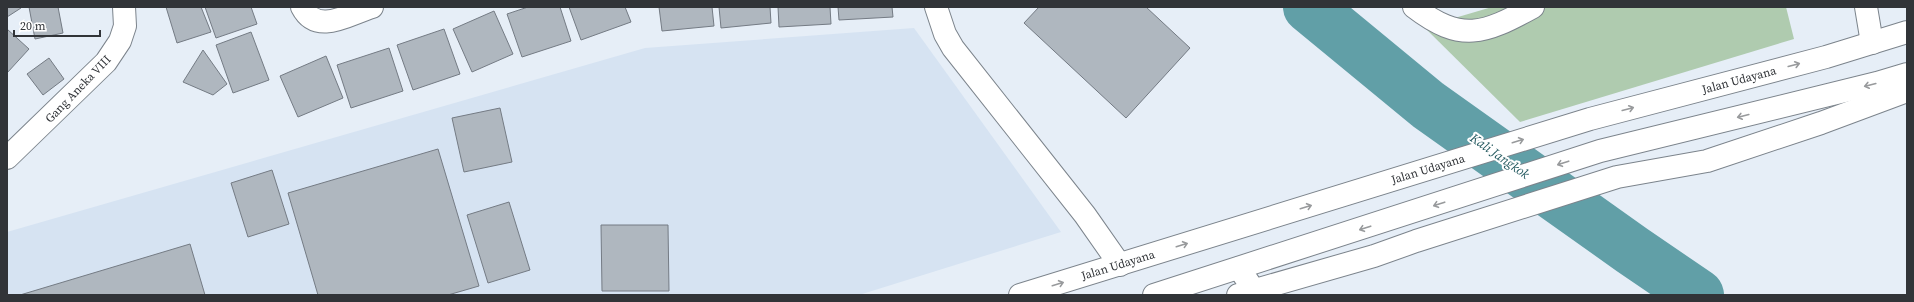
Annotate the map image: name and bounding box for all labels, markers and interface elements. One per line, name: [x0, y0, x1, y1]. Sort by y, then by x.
scale bar: [14, 12, 100, 38]
text: 20 m: [20, 18, 46, 34]
street label: Gang Aneka VIII: [42, 52, 114, 126]
one-way arrow: [1788, 61, 1801, 68]
street label: Jalan Udayana: [1699, 62, 1779, 98]
one-way arrow: [1863, 81, 1876, 89]
one-way arrow: [1621, 105, 1634, 112]
one-way arrow: [1737, 113, 1750, 120]
water label: Kali Jangkok: [1466, 129, 1534, 183]
one-way arrow: [1512, 137, 1525, 144]
street label: Jalan Udayana: [1388, 150, 1468, 188]
one-way arrow: [1557, 160, 1569, 168]
one-way arrow: [1434, 200, 1446, 208]
one-way arrow: [1300, 202, 1312, 210]
one-way arrow: [1359, 224, 1371, 232]
one-way arrow: [1175, 241, 1188, 248]
street label: Jalan Udayana: [1078, 246, 1158, 284]
one-way arrow: [1051, 280, 1064, 287]

